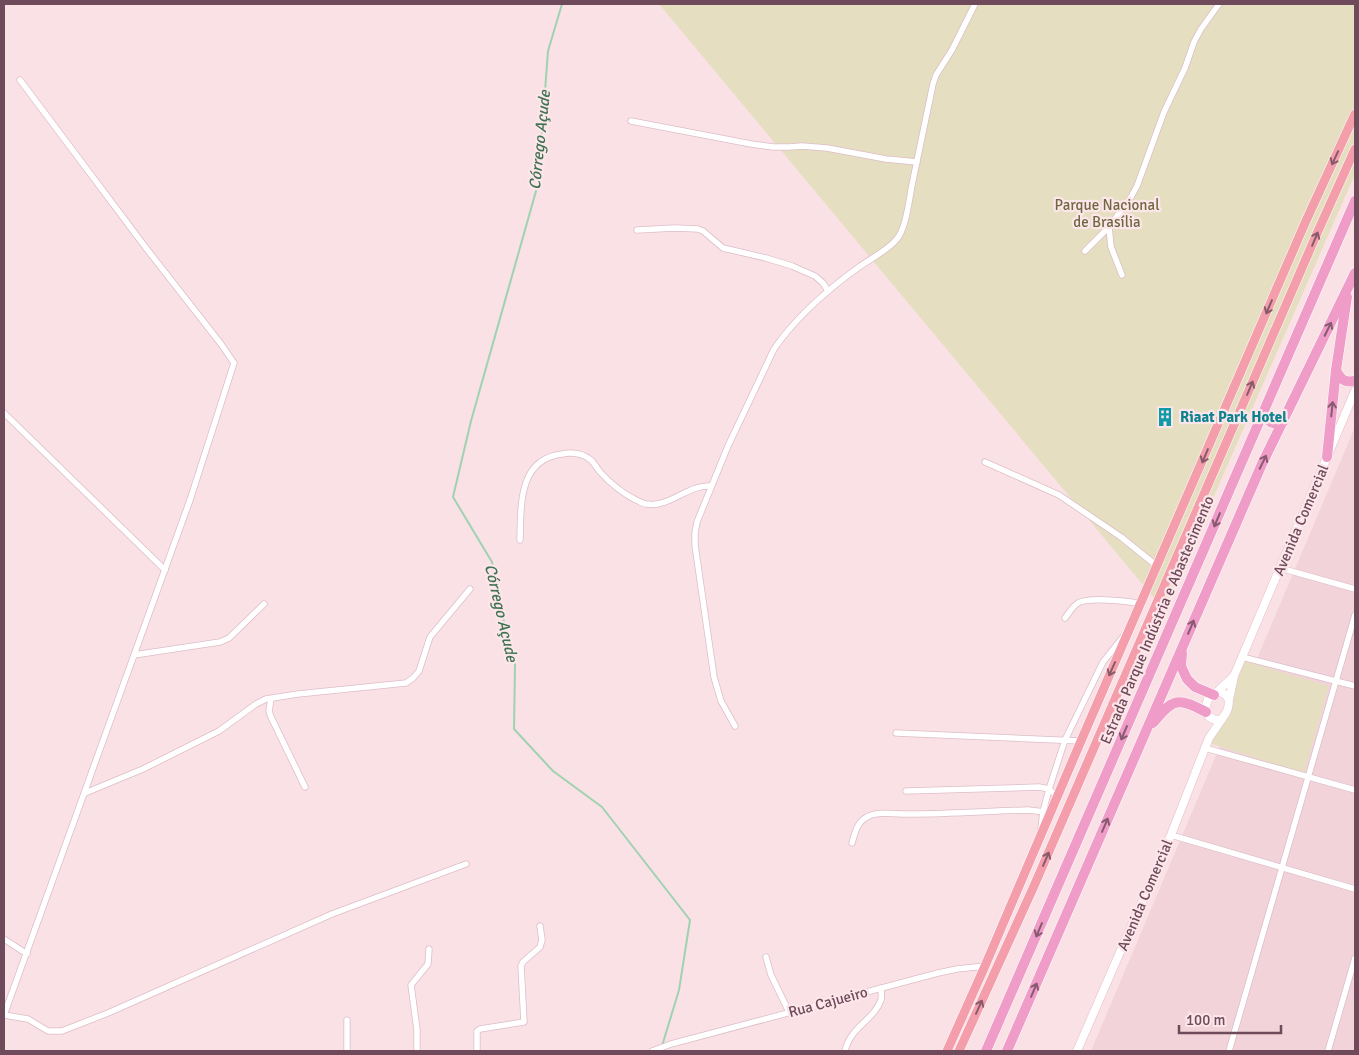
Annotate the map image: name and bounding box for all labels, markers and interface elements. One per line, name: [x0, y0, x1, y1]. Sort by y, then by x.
water label: Córrego Açude: [525, 88, 555, 191]
one-way arrow: [1330, 150, 1339, 165]
park label: Parque Nacional de Brasília: [1054, 196, 1160, 231]
one-way arrow: [1310, 232, 1320, 247]
one-way arrow: [1264, 299, 1274, 314]
one-way arrow: [1323, 322, 1333, 337]
one-way arrow: [1246, 381, 1256, 396]
one-way arrow: [1327, 401, 1337, 417]
building icon: Riaat Park Hotel: [1154, 406, 1176, 428]
place label: Riaat Park Hotel: [1180, 408, 1287, 426]
one-way arrow: [1200, 448, 1209, 463]
one-way arrow: [1259, 455, 1268, 470]
street label: Avenida Comercial: [1269, 462, 1333, 578]
street label: Estrada Parque Indústria e Abastecimento: [1096, 493, 1218, 747]
one-way arrow: [1212, 512, 1222, 527]
water label: Córrego Açude: [480, 562, 522, 665]
one-way arrow: [1186, 620, 1196, 635]
one-way arrow: [1107, 661, 1117, 676]
one-way arrow: [1119, 725, 1129, 740]
one-way arrow: [1101, 818, 1111, 833]
street label: Avenida Comercial: [1113, 837, 1177, 953]
one-way arrow: [1042, 851, 1051, 866]
one-way arrow: [1033, 922, 1043, 937]
street label: Rua Cajueiro: [786, 983, 870, 1021]
one-way arrow: [1029, 983, 1039, 998]
one-way arrow: [975, 1000, 985, 1015]
scale bar: [1179, 1002, 1282, 1034]
text: 100 m: [1186, 1011, 1226, 1029]

